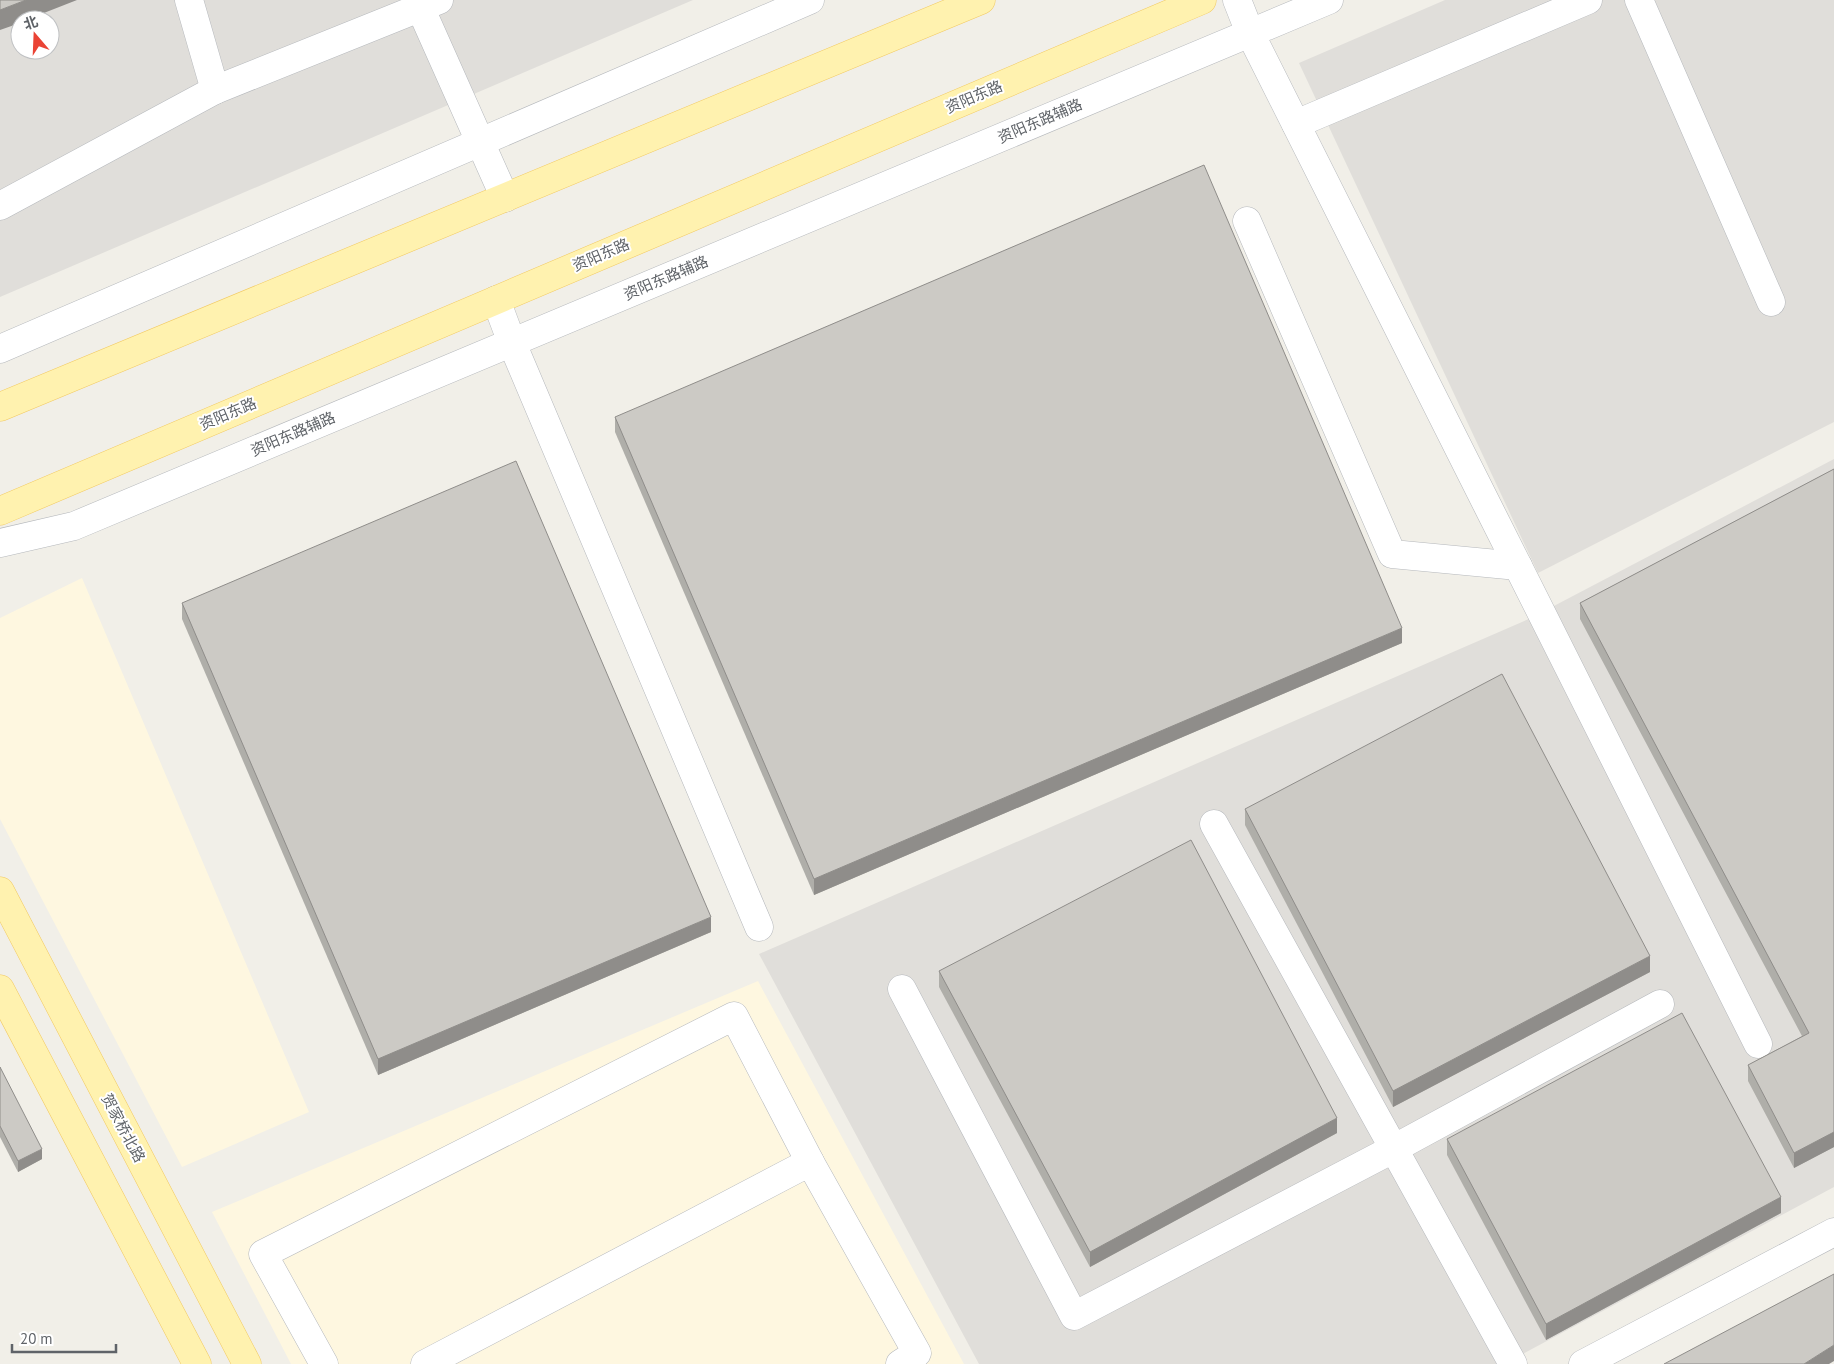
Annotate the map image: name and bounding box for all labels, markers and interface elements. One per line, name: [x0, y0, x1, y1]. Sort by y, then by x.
north arrow: [10, 10, 60, 60]
text: 北: [21, 12, 40, 33]
street label: 资阳东路: [942, 76, 1005, 117]
street label: 资阳东路辅路: [995, 94, 1085, 147]
street label: 资阳东路: [569, 234, 632, 275]
street label: 资阳东路辅路: [621, 251, 711, 304]
street label: 资阳东路: [196, 393, 259, 434]
street label: 资阳东路辅路: [248, 407, 338, 460]
street label: 贺家桥北路: [97, 1090, 149, 1165]
scale bar: [12, 1322, 116, 1354]
text: 20 m: [20, 1329, 53, 1348]

